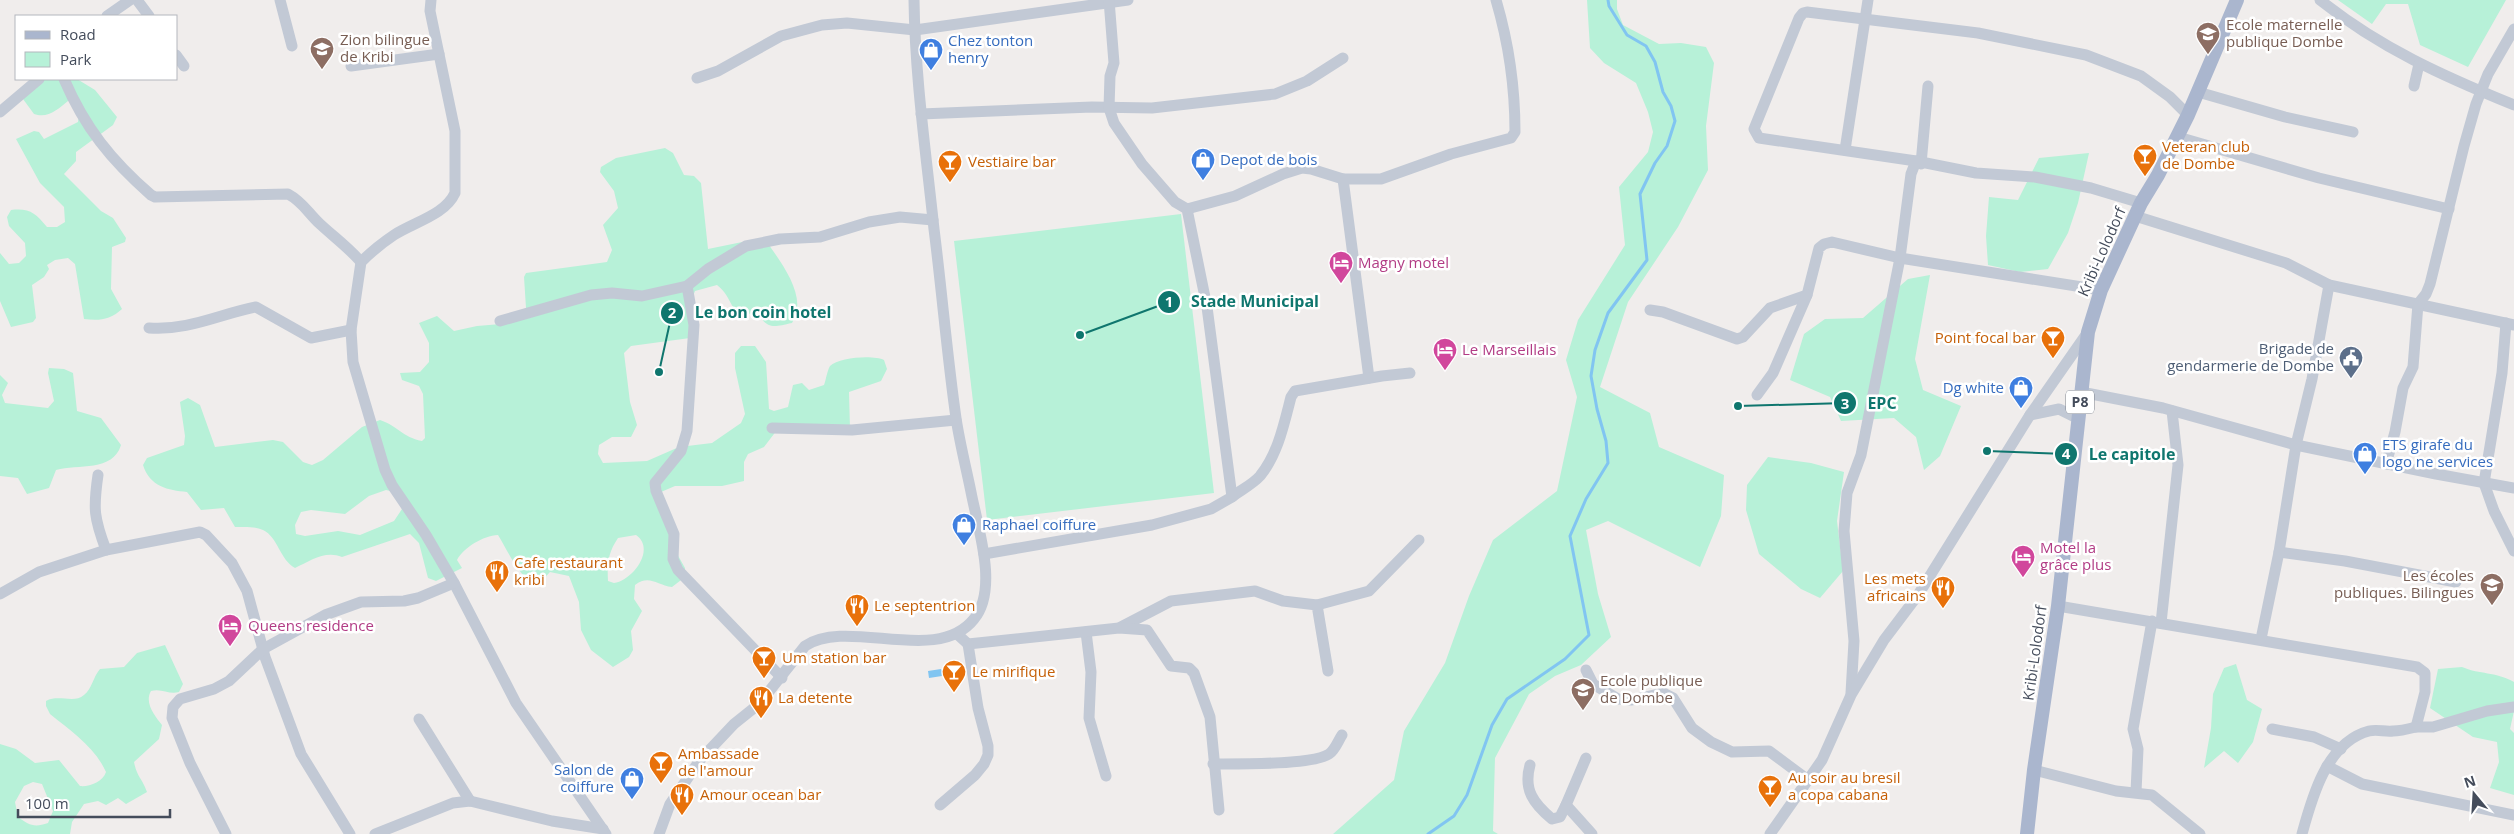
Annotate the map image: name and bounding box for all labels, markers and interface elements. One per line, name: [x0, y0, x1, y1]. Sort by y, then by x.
place label: Ecole maternelle publique Dombe: [2226, 14, 2343, 51]
legend: [15, 15, 178, 80]
school or university icon: Ecole maternelle publique Dombe: [2195, 21, 2221, 55]
text: Road: [60, 24, 96, 44]
place label: Zion bilingue de Kribi: [340, 29, 430, 66]
place label: Chez tonton henry: [948, 30, 1033, 67]
school or university icon: Zion bilingue de Kribi: [309, 36, 335, 70]
shop icon: Chez tonton henry: [918, 37, 944, 71]
text: Park: [60, 49, 91, 69]
place label: Veteran club de Dombe: [2162, 136, 2250, 173]
bar icon: Veteran club de Dombe: [2132, 143, 2158, 177]
shop icon: Depot de bois: [1190, 147, 1216, 181]
bar icon: Vestiaire bar: [937, 149, 963, 183]
place label: Depot de bois: [1220, 149, 1317, 169]
place label: Vestiaire bar: [968, 151, 1056, 171]
street label: Kribi-Lolodorf: [2072, 203, 2130, 299]
hotel icon: Magny motel: [1328, 250, 1354, 284]
place label: Magny motel: [1358, 252, 1449, 272]
callout: Stade Municipal: [1156, 286, 1329, 317]
text: Stade Municipal: [1191, 290, 1319, 312]
text: 1: [1165, 291, 1173, 311]
callout: Le bon coin hotel: [659, 297, 841, 328]
text: Le bon coin hotel: [695, 301, 831, 323]
text: 2: [668, 302, 677, 322]
bar icon: Point focal bar: [2040, 325, 2066, 359]
place label: Point focal bar: [1935, 327, 2036, 347]
hotel icon: Le Marseillais: [1432, 337, 1458, 371]
place label: Brigade de gendarmerie de Dombe: [2167, 338, 2334, 375]
place label: Le Marseillais: [1462, 339, 1556, 359]
public building icon: Brigade de gendarmerie de Dombe: [2338, 345, 2364, 379]
shop icon: Dg white: [2008, 375, 2034, 409]
place label: Dg white: [1943, 377, 2004, 397]
callout: EPC: [1832, 388, 1907, 419]
road number: P8: [2066, 391, 2094, 414]
text: EPC: [1867, 392, 1897, 414]
text: 3: [1841, 393, 1849, 413]
place label: ETS girafe du logo ne services: [2382, 434, 2493, 471]
callout: Le capitole: [2054, 438, 2186, 469]
shop icon: ETS girafe du logo ne services: [2352, 441, 2378, 475]
text: 4: [2062, 443, 2071, 463]
text: Le capitole: [2089, 443, 2175, 465]
shop icon: Raphael coiffure: [951, 512, 977, 546]
place label: Raphael coiffure: [982, 514, 1096, 534]
place label: Motel la grâce plus: [2040, 537, 2111, 574]
hotel icon: Motel la grâce plus: [2010, 544, 2036, 578]
place label: Cafe restaurant kribi: [514, 552, 623, 589]
restaurant icon: Cafe restaurant kribi: [484, 559, 510, 593]
place label: Les écoles publiques. Bilingues: [2334, 565, 2474, 602]
place label: Les mets africains: [1864, 568, 1926, 605]
school or university icon: Les écoles publiques. Bilingues: [2479, 572, 2505, 606]
restaurant icon: Les mets africains: [1930, 575, 1956, 609]
restaurant icon: Le septentrion: [844, 593, 870, 627]
place label: Le septentrion: [874, 595, 975, 615]
street label: Kribi-Lolodorf: [2017, 603, 2051, 702]
hotel icon: Queens residence: [217, 613, 243, 647]
place label: Queens residence: [248, 615, 374, 635]
bar icon: Um station bar: [751, 645, 777, 679]
place label: Um station bar: [782, 647, 886, 667]
bar icon: Le mirifique: [941, 659, 967, 693]
place label: Le mirifique: [972, 661, 1055, 681]
place label: Ecole publique de Dombe: [1600, 670, 1703, 707]
school or university icon: Ecole publique de Dombe: [1570, 677, 1596, 711]
restaurant icon: La detente: [748, 685, 774, 719]
place label: La detente: [778, 687, 852, 707]
place label: Ambassade de l'amour: [678, 743, 759, 780]
bar icon: Ambassade de l'amour: [648, 750, 674, 784]
place label: Salon de coiffure: [554, 759, 614, 796]
shop icon: Salon de coiffure: [619, 766, 645, 800]
place label: Au soir au bresil a copa cabana: [1788, 767, 1900, 804]
north arrow: [2449, 769, 2499, 819]
text: N: [2461, 770, 2478, 792]
bar icon: Au soir au bresil a copa cabana: [1757, 774, 1783, 808]
restaurant icon: Amour ocean bar: [669, 782, 695, 816]
place label: Amour ocean bar: [700, 784, 821, 804]
scale bar: [18, 786, 170, 818]
text: 100 m: [25, 793, 69, 813]

